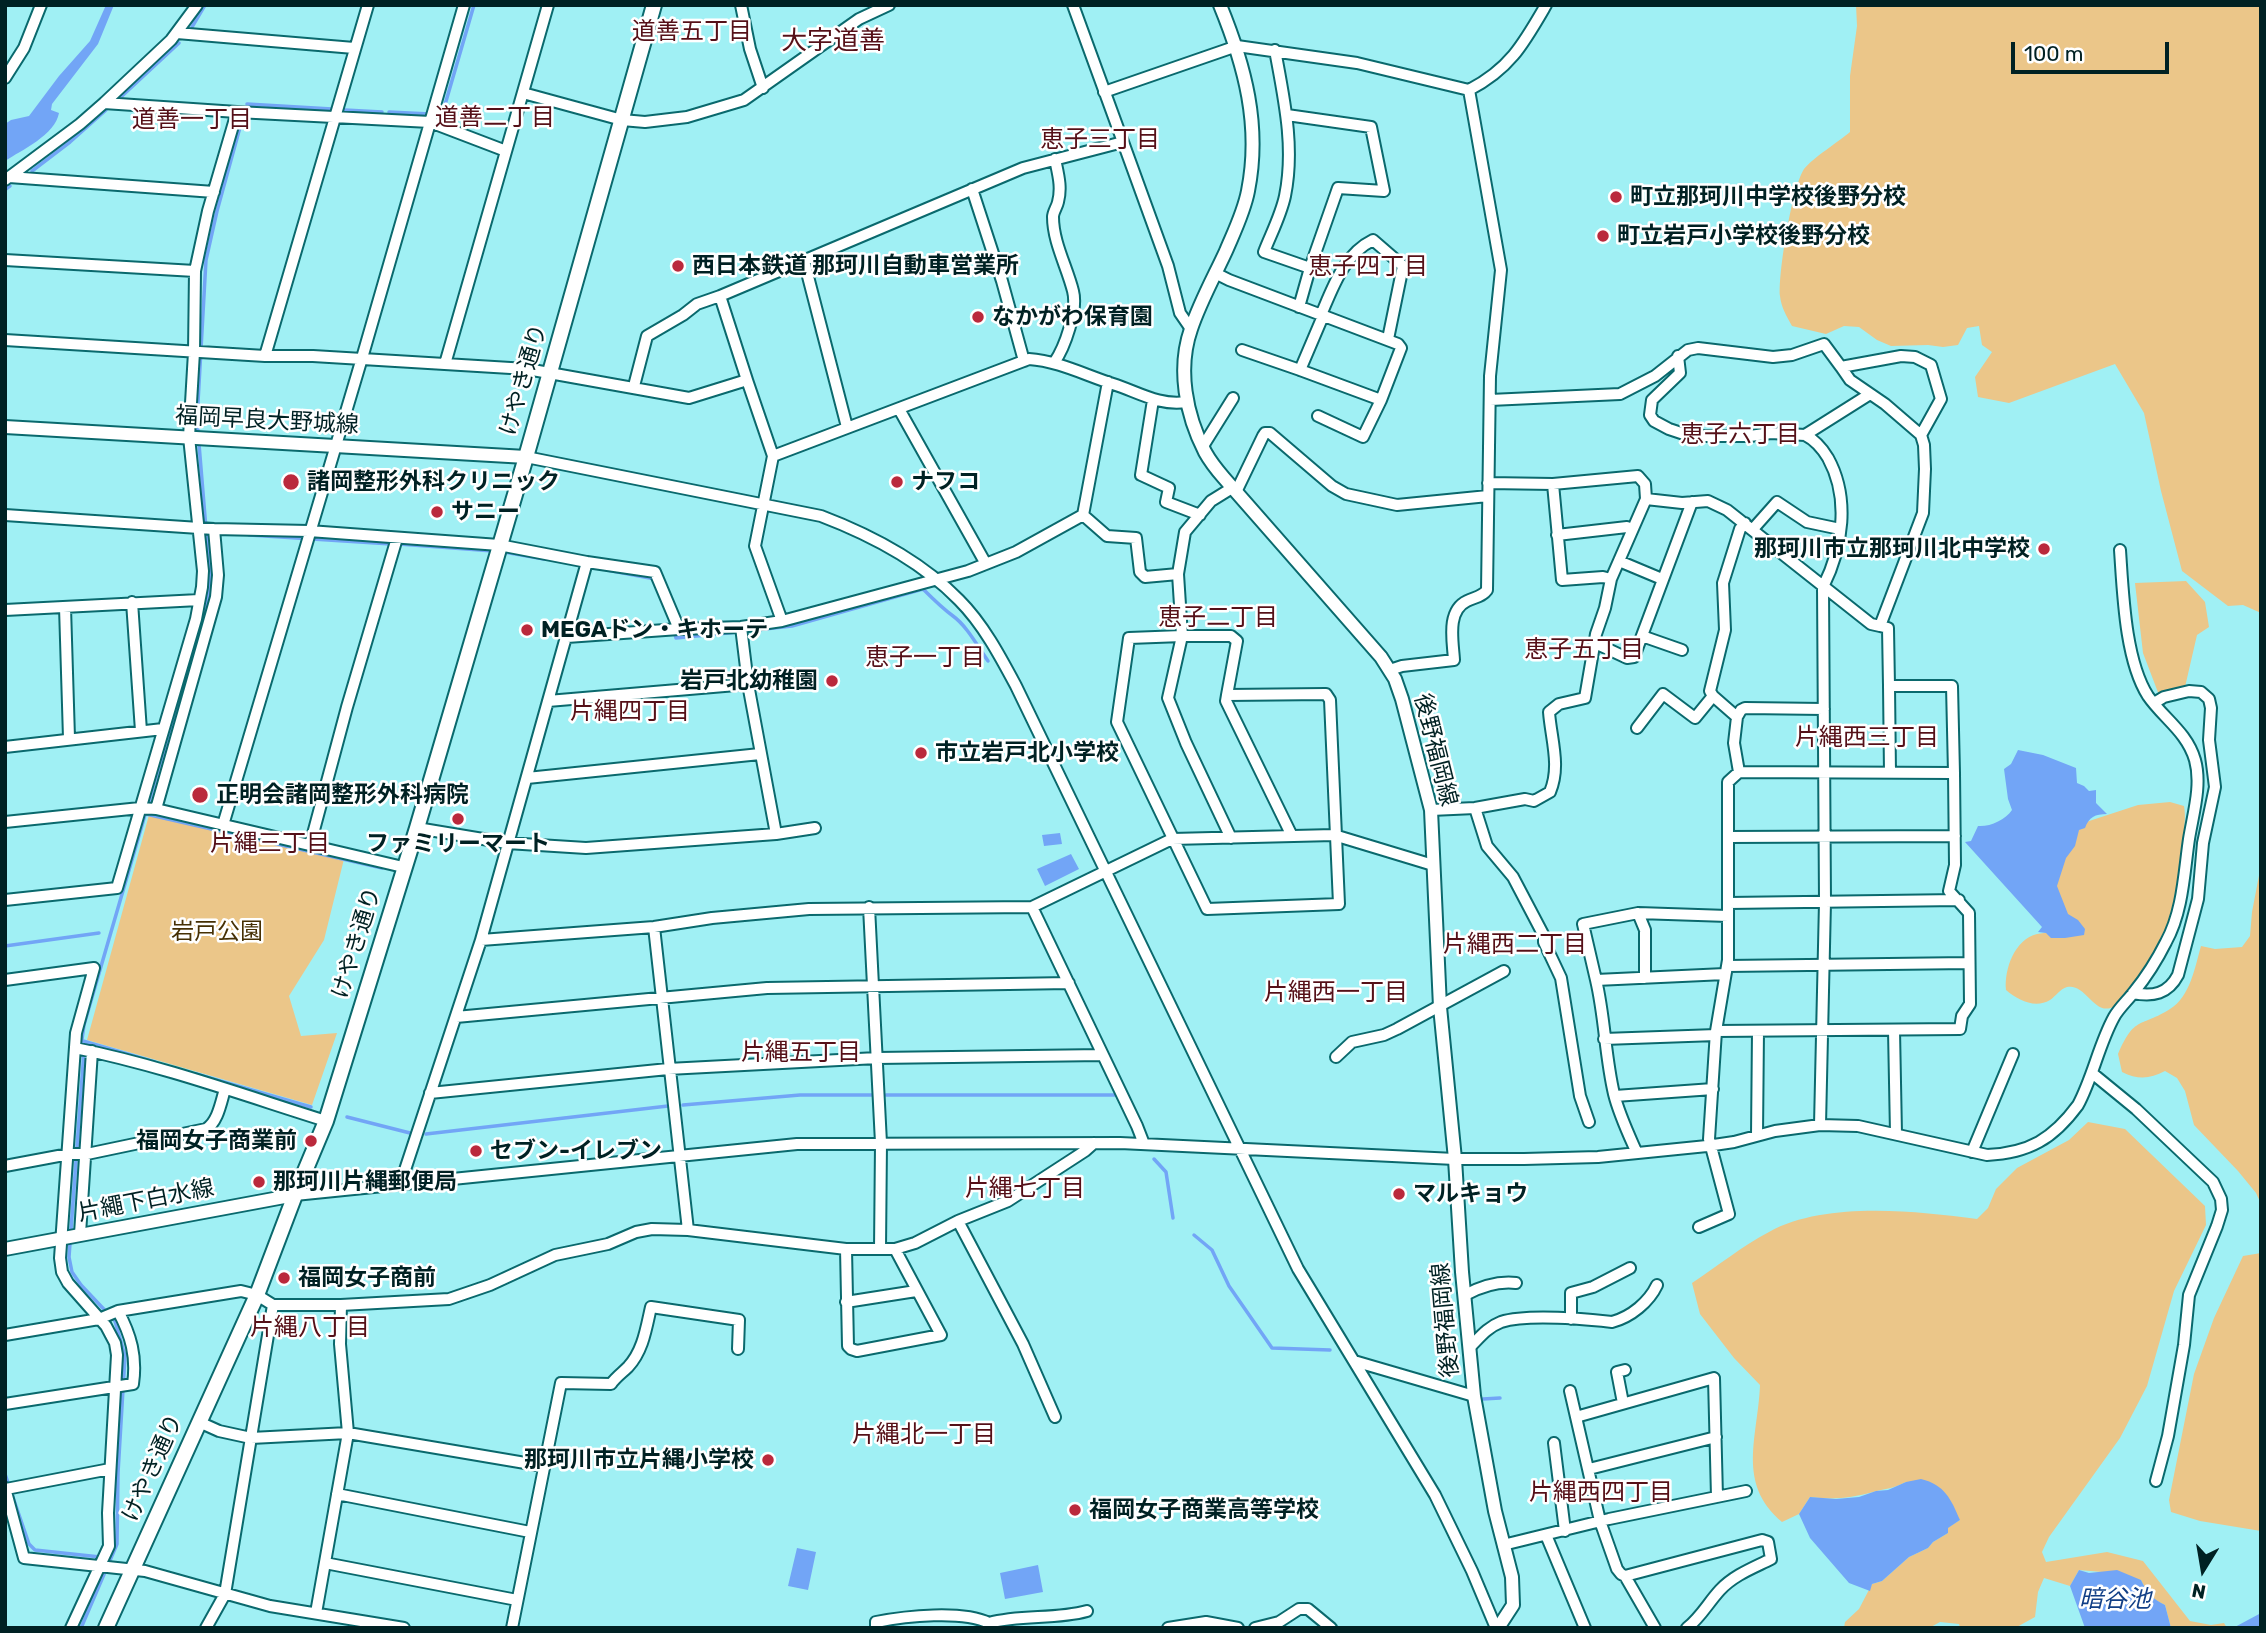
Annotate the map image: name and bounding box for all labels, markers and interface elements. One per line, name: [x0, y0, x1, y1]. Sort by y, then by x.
district label: 道善五丁目: [632, 18, 752, 46]
district label: 大字道善: [781, 25, 885, 57]
scale bar: [2014, 28, 2172, 72]
text: 100 m: [2024, 41, 2083, 66]
district label: 道善二丁目: [435, 104, 555, 132]
district label: 道善一丁目: [132, 106, 252, 134]
district label: 恵子三丁目: [1040, 126, 1160, 154]
place label: 町立那珂川中学校後野分校: [1630, 183, 1906, 211]
marker: 町立那珂川中学校後野分校: [1608, 189, 1624, 205]
place label: 町立岩戸小学校後野分校: [1617, 222, 1870, 250]
marker: 町立岩戸小学校後野分校: [1595, 228, 1611, 244]
place label: 西日本鉄道 那珂川自動車営業所: [692, 252, 1019, 280]
district label: 恵子四丁目: [1308, 253, 1428, 281]
marker: 西日本鉄道 那珂川自動車営業所: [670, 258, 686, 274]
place label: なかがわ保育園: [992, 303, 1153, 331]
marker: なかがわ保育園: [970, 309, 986, 325]
street label: けやき通り: [495, 321, 553, 439]
street label: 福岡早良大野城線: [174, 402, 360, 440]
district label: 恵子六丁目: [1680, 421, 1800, 449]
place label: 諸岡整形外科クリニック: [307, 468, 560, 496]
place label: ナフコ: [911, 468, 980, 496]
marker: 諸岡整形外科クリニック: [281, 472, 301, 492]
marker: ナフコ: [889, 474, 905, 490]
place label: サニー: [451, 498, 520, 526]
marker: サニー: [429, 504, 445, 520]
place label: 那珂川市立那珂川北中学校: [1754, 535, 2030, 563]
marker: 那珂川市立那珂川北中学校: [2036, 541, 2052, 557]
district label: 恵子二丁目: [1158, 604, 1278, 632]
place label: MEGAドン・キホーテ: [541, 616, 768, 644]
marker: MEGAドン・キホーテ: [519, 622, 535, 638]
district label: 恵子五丁目: [1524, 636, 1644, 664]
district label: 恵子一丁目: [865, 644, 985, 672]
place label: 岩戸北幼稚園: [680, 667, 818, 695]
marker: 岩戸北幼稚園: [824, 673, 840, 689]
street label: 後野福岡線: [1408, 691, 1462, 809]
district label: 片縄四丁目: [570, 698, 690, 726]
district label: 片縄西三丁目: [1795, 724, 1939, 752]
place label: 市立岩戸北小学校: [935, 739, 1119, 767]
marker: 市立岩戸北小学校: [913, 745, 929, 761]
place label: 正明会諸岡整形外科病院: [216, 781, 469, 809]
marker: 正明会諸岡整形外科病院: [190, 785, 210, 805]
marker: ファミリーマート: [450, 811, 466, 827]
district label: 片縄三丁目: [210, 830, 330, 858]
place label: ファミリーマート: [366, 830, 550, 858]
street label: けやき通り: [327, 884, 387, 1002]
park label: 岩戸公園: [171, 918, 263, 946]
district label: 片縄西二丁目: [1443, 931, 1587, 959]
district label: 片縄西一丁目: [1264, 979, 1408, 1007]
district label: 片縄五丁目: [741, 1039, 861, 1067]
place label: 福岡女子商業前: [136, 1127, 297, 1155]
marker: 福岡女子商業前: [303, 1133, 319, 1149]
place label: セブン-イレブン: [490, 1137, 662, 1165]
marker: セブン-イレブン: [468, 1143, 484, 1159]
place label: 那珂川片縄郵便局: [273, 1168, 457, 1196]
street label: 片繩下白水線: [76, 1174, 216, 1228]
marker: 那珂川片縄郵便局: [251, 1174, 267, 1190]
district label: 片縄七丁目: [965, 1175, 1085, 1203]
place label: マルキョウ: [1413, 1180, 1528, 1208]
marker: マルキョウ: [1391, 1186, 1407, 1202]
street label: 後野福岡線: [1427, 1262, 1465, 1378]
place label: 福岡女子商前: [298, 1264, 436, 1292]
marker: 福岡女子商前: [276, 1270, 292, 1286]
district label: 片縄八丁目: [250, 1314, 370, 1342]
street label: けやき通り: [117, 1410, 189, 1526]
district label: 片縄北一丁目: [852, 1421, 996, 1449]
place label: 那珂川市立片縄小学校: [524, 1446, 754, 1474]
marker: 那珂川市立片縄小学校: [760, 1452, 776, 1468]
district label: 片縄西四丁目: [1529, 1479, 1673, 1507]
place label: 福岡女子商業高等学校: [1089, 1496, 1319, 1524]
marker: 福岡女子商業高等学校: [1067, 1502, 1083, 1518]
north arrow: [2168, 1535, 2238, 1605]
text: N: [2190, 1579, 2208, 1604]
water label: 暗谷池: [2079, 1586, 2151, 1614]

